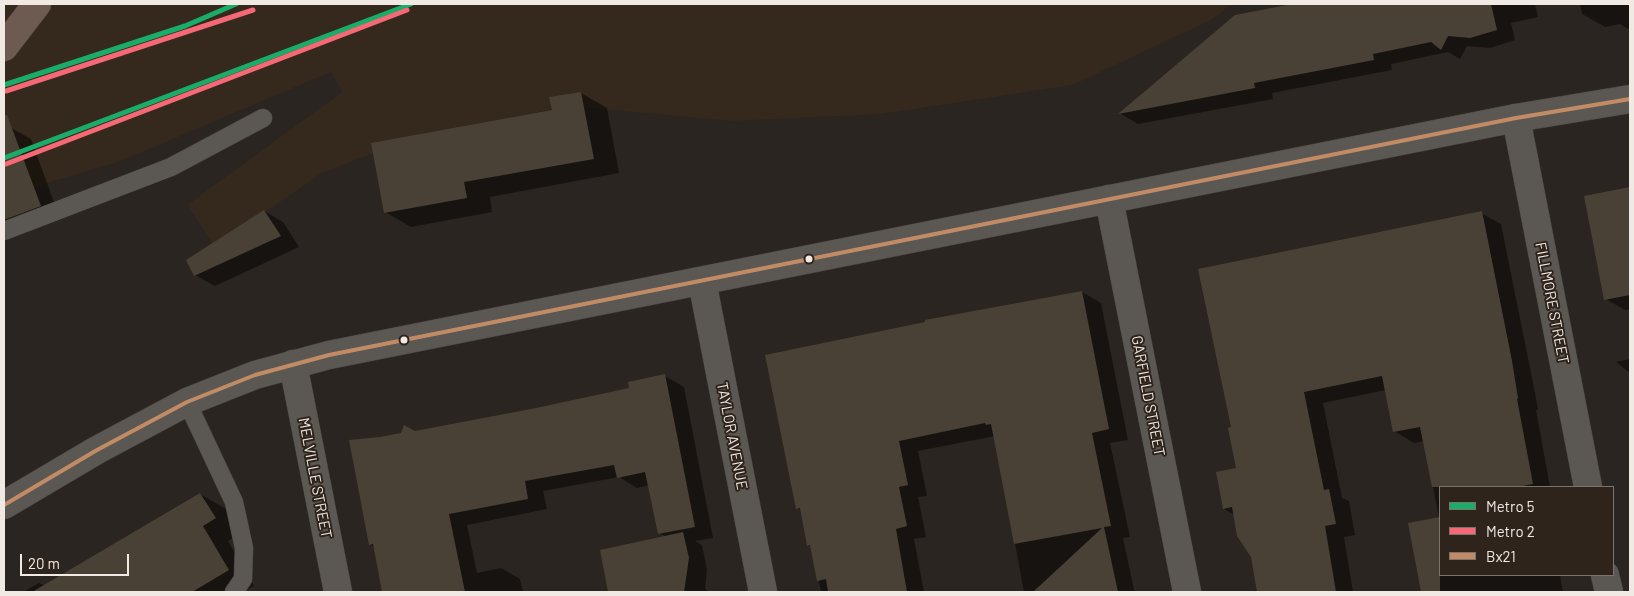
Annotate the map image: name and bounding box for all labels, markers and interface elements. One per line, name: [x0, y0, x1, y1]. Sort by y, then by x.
street label: FILLMORE STREET: [1531, 241, 1573, 365]
unlabelled marker: [804, 254, 814, 264]
street label: GARFIELD STREET: [1127, 334, 1169, 458]
unlabelled marker: [399, 335, 409, 345]
street label: TAYLOR AVENUE: [713, 381, 751, 491]
street label: MELVILLE STREET: [294, 416, 336, 540]
legend: [1439, 486, 1614, 576]
text: Metro 5: [1486, 497, 1534, 515]
text: Metro 2: [1486, 522, 1535, 540]
scale bar: [22, 544, 131, 576]
text: Bx21: [1486, 547, 1516, 565]
text: 20 m: [28, 554, 60, 572]

